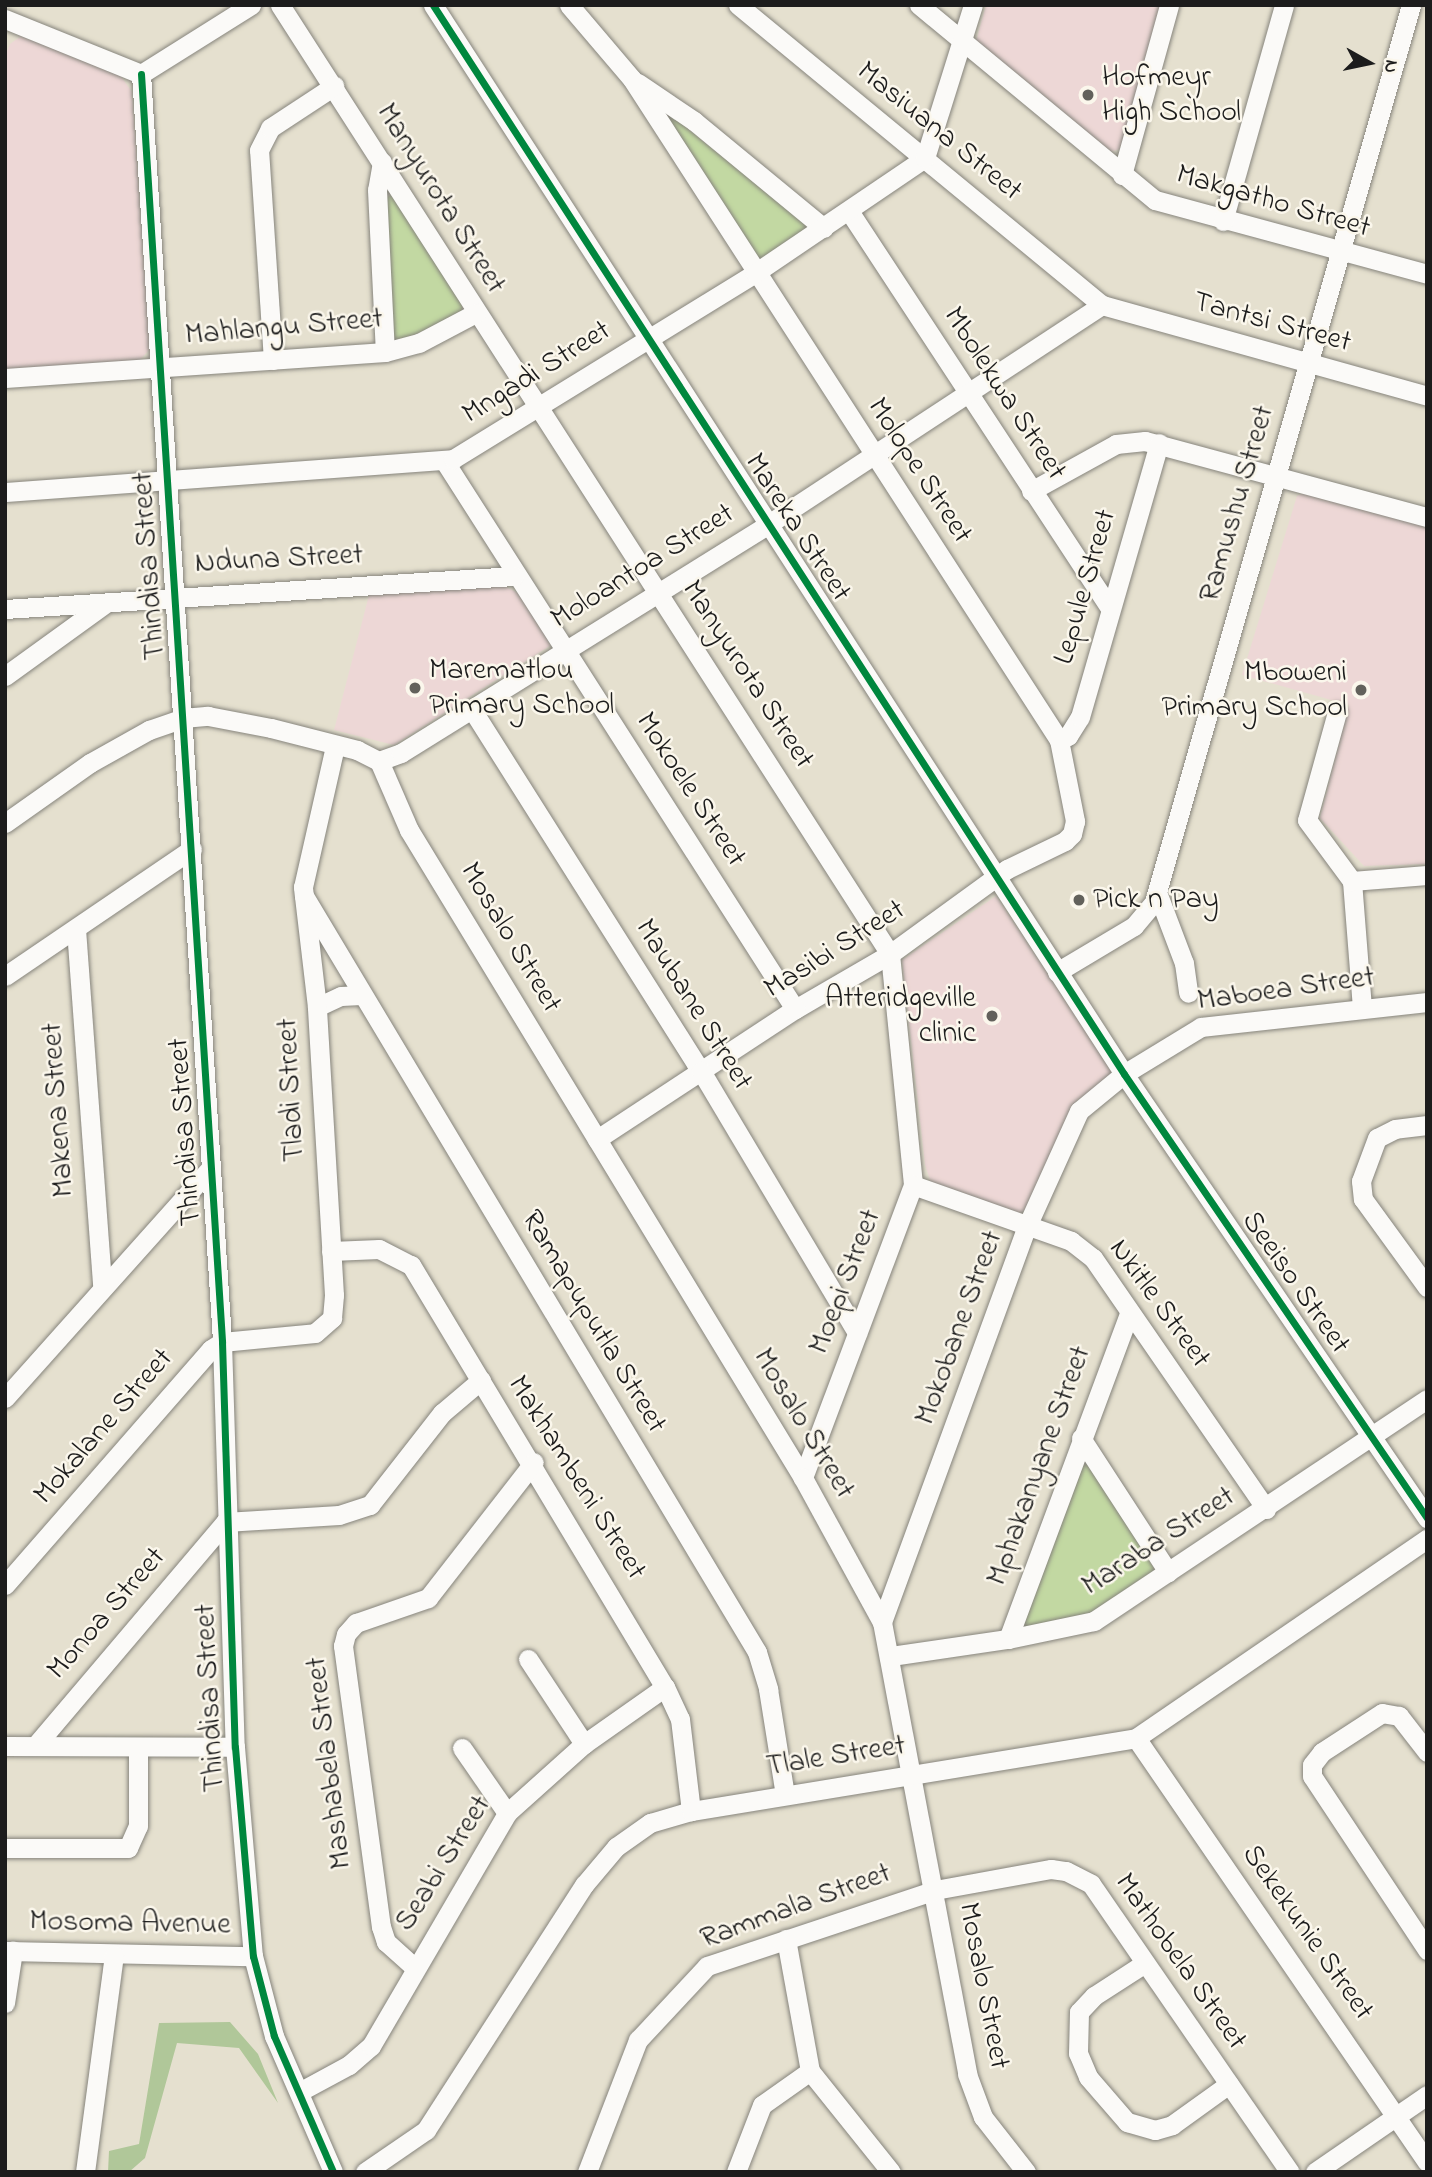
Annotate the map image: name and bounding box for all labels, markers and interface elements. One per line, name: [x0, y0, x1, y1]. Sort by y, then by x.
north arrow: [1334, 28, 1404, 98]
street label: Masiuana Street: [849, 54, 1029, 210]
text: N: [1376, 58, 1405, 75]
place label: Hofmeyr High School: [1102, 60, 1241, 130]
marker: Hofmeyr High School: [1080, 87, 1096, 103]
street label: Manyurota Street: [367, 97, 513, 301]
street label: Makgatho Street: [1172, 157, 1374, 247]
street label: Tantsi Street: [1189, 285, 1355, 361]
street label: Mahlangu Street: [184, 301, 384, 355]
street label: Mbolekwa Street: [935, 301, 1073, 487]
street label: Mngadi Street: [456, 313, 618, 433]
street label: Molope Street: [859, 391, 979, 551]
street label: Ramushu Street: [1193, 402, 1283, 606]
street label: Mareka Street: [736, 447, 858, 609]
street label: Thindisa Street: [125, 471, 175, 661]
street label: Moloantoa Street: [545, 496, 741, 638]
street label: Lepule Street: [1047, 505, 1125, 669]
street label: Nduna Street: [194, 538, 364, 582]
street label: Manyurota Street: [673, 574, 821, 776]
place label: Marematlou Primary School: [429, 653, 614, 724]
place label: Mboweni Primary School: [1162, 655, 1347, 726]
marker: Marematlou Primary School: [407, 680, 423, 696]
marker: Mboweni Primary School: [1353, 682, 1369, 698]
street label: Mokoele Street: [627, 706, 753, 874]
street label: Mosalo Street: [451, 856, 569, 1020]
place label: Pick n Pay: [1093, 882, 1219, 918]
street label: Masibi Street: [758, 892, 912, 1008]
marker: Pick n Pay: [1071, 892, 1087, 908]
street label: Maubane Street: [626, 913, 760, 1097]
street label: Maboea Street: [1195, 960, 1377, 1020]
place label: Atteridgeville clinic: [825, 981, 976, 1052]
marker: Atteridgeville clinic: [982, 1006, 1002, 1026]
street label: Tladi Street: [270, 1017, 314, 1163]
street label: Makena Street: [35, 1021, 83, 1199]
street label: Thindisa Street: [161, 1037, 211, 1227]
street label: Ramapuputla Street: [512, 1204, 674, 1440]
street label: Moepi Street: [802, 1205, 890, 1359]
street label: Seeiso Street: [1233, 1205, 1357, 1361]
street label: Mokobane Street: [908, 1226, 1012, 1430]
street label: Nkitle Street: [1100, 1233, 1218, 1375]
street label: Mphakanyane Street: [980, 1341, 1100, 1591]
street label: Mokalane Street: [27, 1342, 181, 1512]
street label: Mosalo Street: [744, 1342, 862, 1506]
street label: Makhambeni Street: [499, 1369, 653, 1587]
street label: Maraba Street: [1076, 1479, 1242, 1605]
street label: Monoa Street: [40, 1540, 174, 1688]
street label: Thindisa Street: [188, 1603, 234, 1793]
street label: Mashabela Street: [299, 1655, 361, 1871]
street label: Tlale Street: [764, 1728, 908, 1786]
street label: Seabi Street: [388, 1789, 500, 1939]
street label: Sekekunie Street: [1233, 1838, 1381, 2028]
street label: Rammala Street: [696, 1856, 896, 1958]
street label: Mathobela Street: [1106, 1867, 1254, 2057]
street label: Mosalo Street: [949, 1900, 1017, 2072]
street label: Mosoma Avenue: [29, 1904, 231, 1944]

